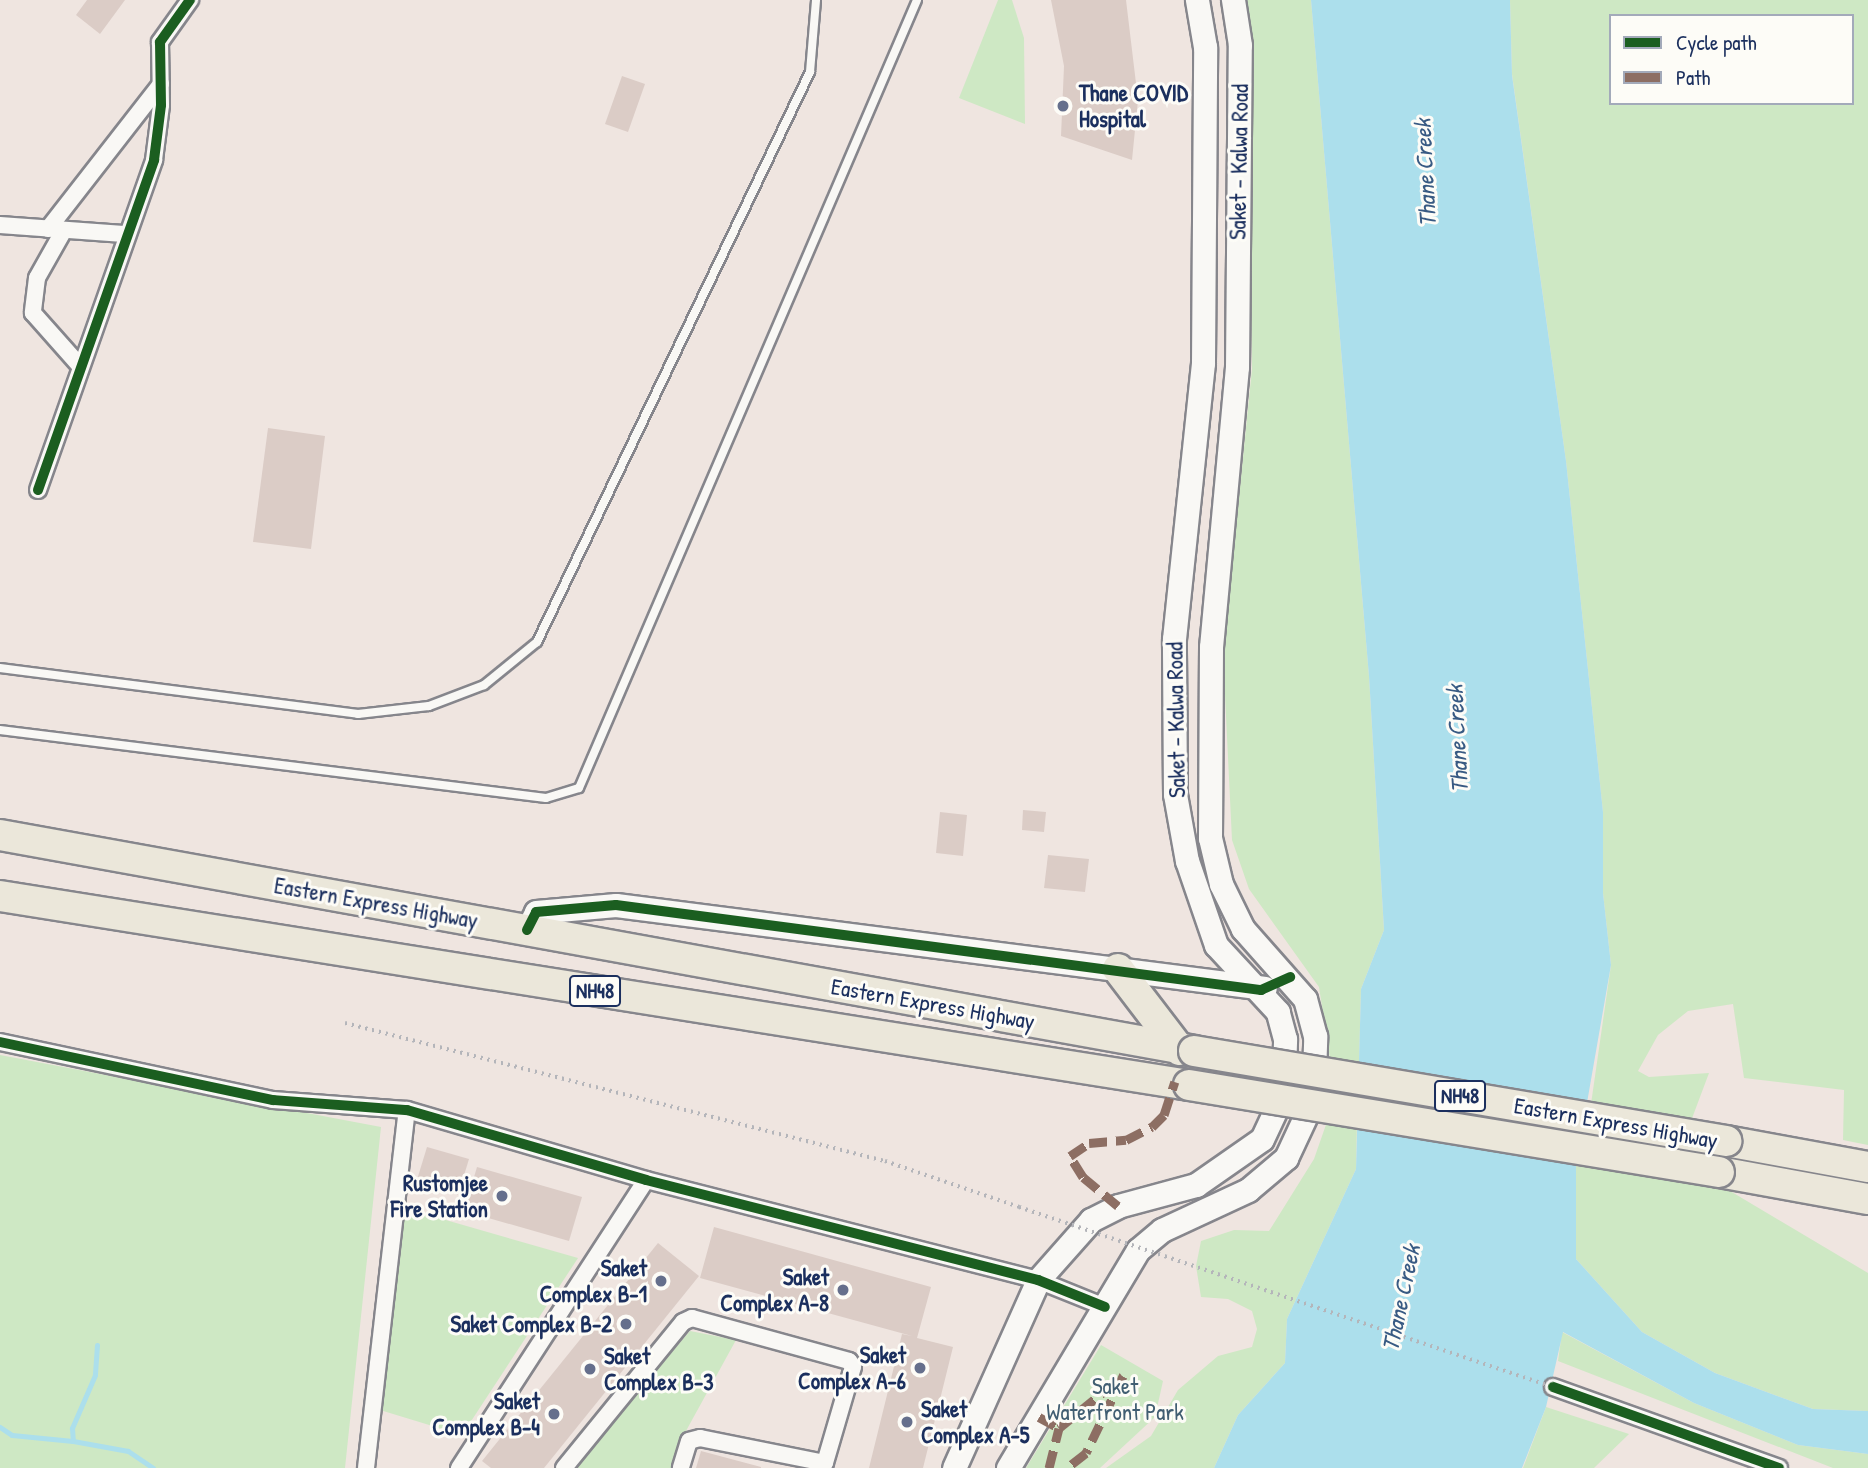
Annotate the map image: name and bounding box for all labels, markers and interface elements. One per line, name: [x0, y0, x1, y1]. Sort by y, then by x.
legend: [1609, 14, 1854, 105]
text: Cycle path: [1676, 28, 1757, 57]
text: Path: [1676, 63, 1710, 92]
place label: Thane COVID Hospital: [1079, 79, 1188, 133]
street label: Saket - Kalwa Road: [1224, 84, 1254, 240]
marker: Thane COVID Hospital: [1053, 96, 1073, 116]
water label: Thane Creek: [1408, 118, 1442, 228]
street label: Saket - Kalwa Road: [1161, 642, 1191, 798]
water label: Thane Creek: [1440, 684, 1474, 794]
street label: Eastern Express Highway: [272, 872, 480, 934]
street label: Eastern Express Highway: [829, 973, 1037, 1035]
road number: NH48: [569, 974, 621, 1009]
road number: NH48: [1434, 1078, 1486, 1114]
street label: Eastern Express Highway: [1512, 1092, 1720, 1154]
place label: Rustomjee Fire Station: [391, 1169, 488, 1223]
marker: Rustomjee Fire Station: [494, 1188, 510, 1204]
water label: Thane Creek: [1376, 1242, 1426, 1354]
place label: Saket Complex B-1: [539, 1254, 647, 1308]
place label: Saket Complex A-8: [720, 1263, 829, 1317]
marker: Saket Complex B-1: [653, 1273, 669, 1289]
marker: Saket Complex A-8: [835, 1282, 851, 1298]
place label: Saket Complex B-2: [451, 1310, 612, 1338]
marker: Saket Complex B-2: [618, 1316, 634, 1332]
place label: Saket Complex A-6: [798, 1341, 906, 1395]
place label: Saket Complex B-3: [604, 1342, 713, 1396]
marker: Saket Complex A-6: [912, 1360, 928, 1376]
marker: Saket Complex B-3: [582, 1361, 598, 1377]
park label: Saket Waterfront Park: [1046, 1372, 1184, 1426]
place label: Saket Complex B-4: [432, 1387, 540, 1441]
place label: Saket Complex A-5: [921, 1395, 1029, 1449]
marker: Saket Complex B-4: [546, 1406, 562, 1422]
marker: Saket Complex A-5: [899, 1414, 915, 1430]

